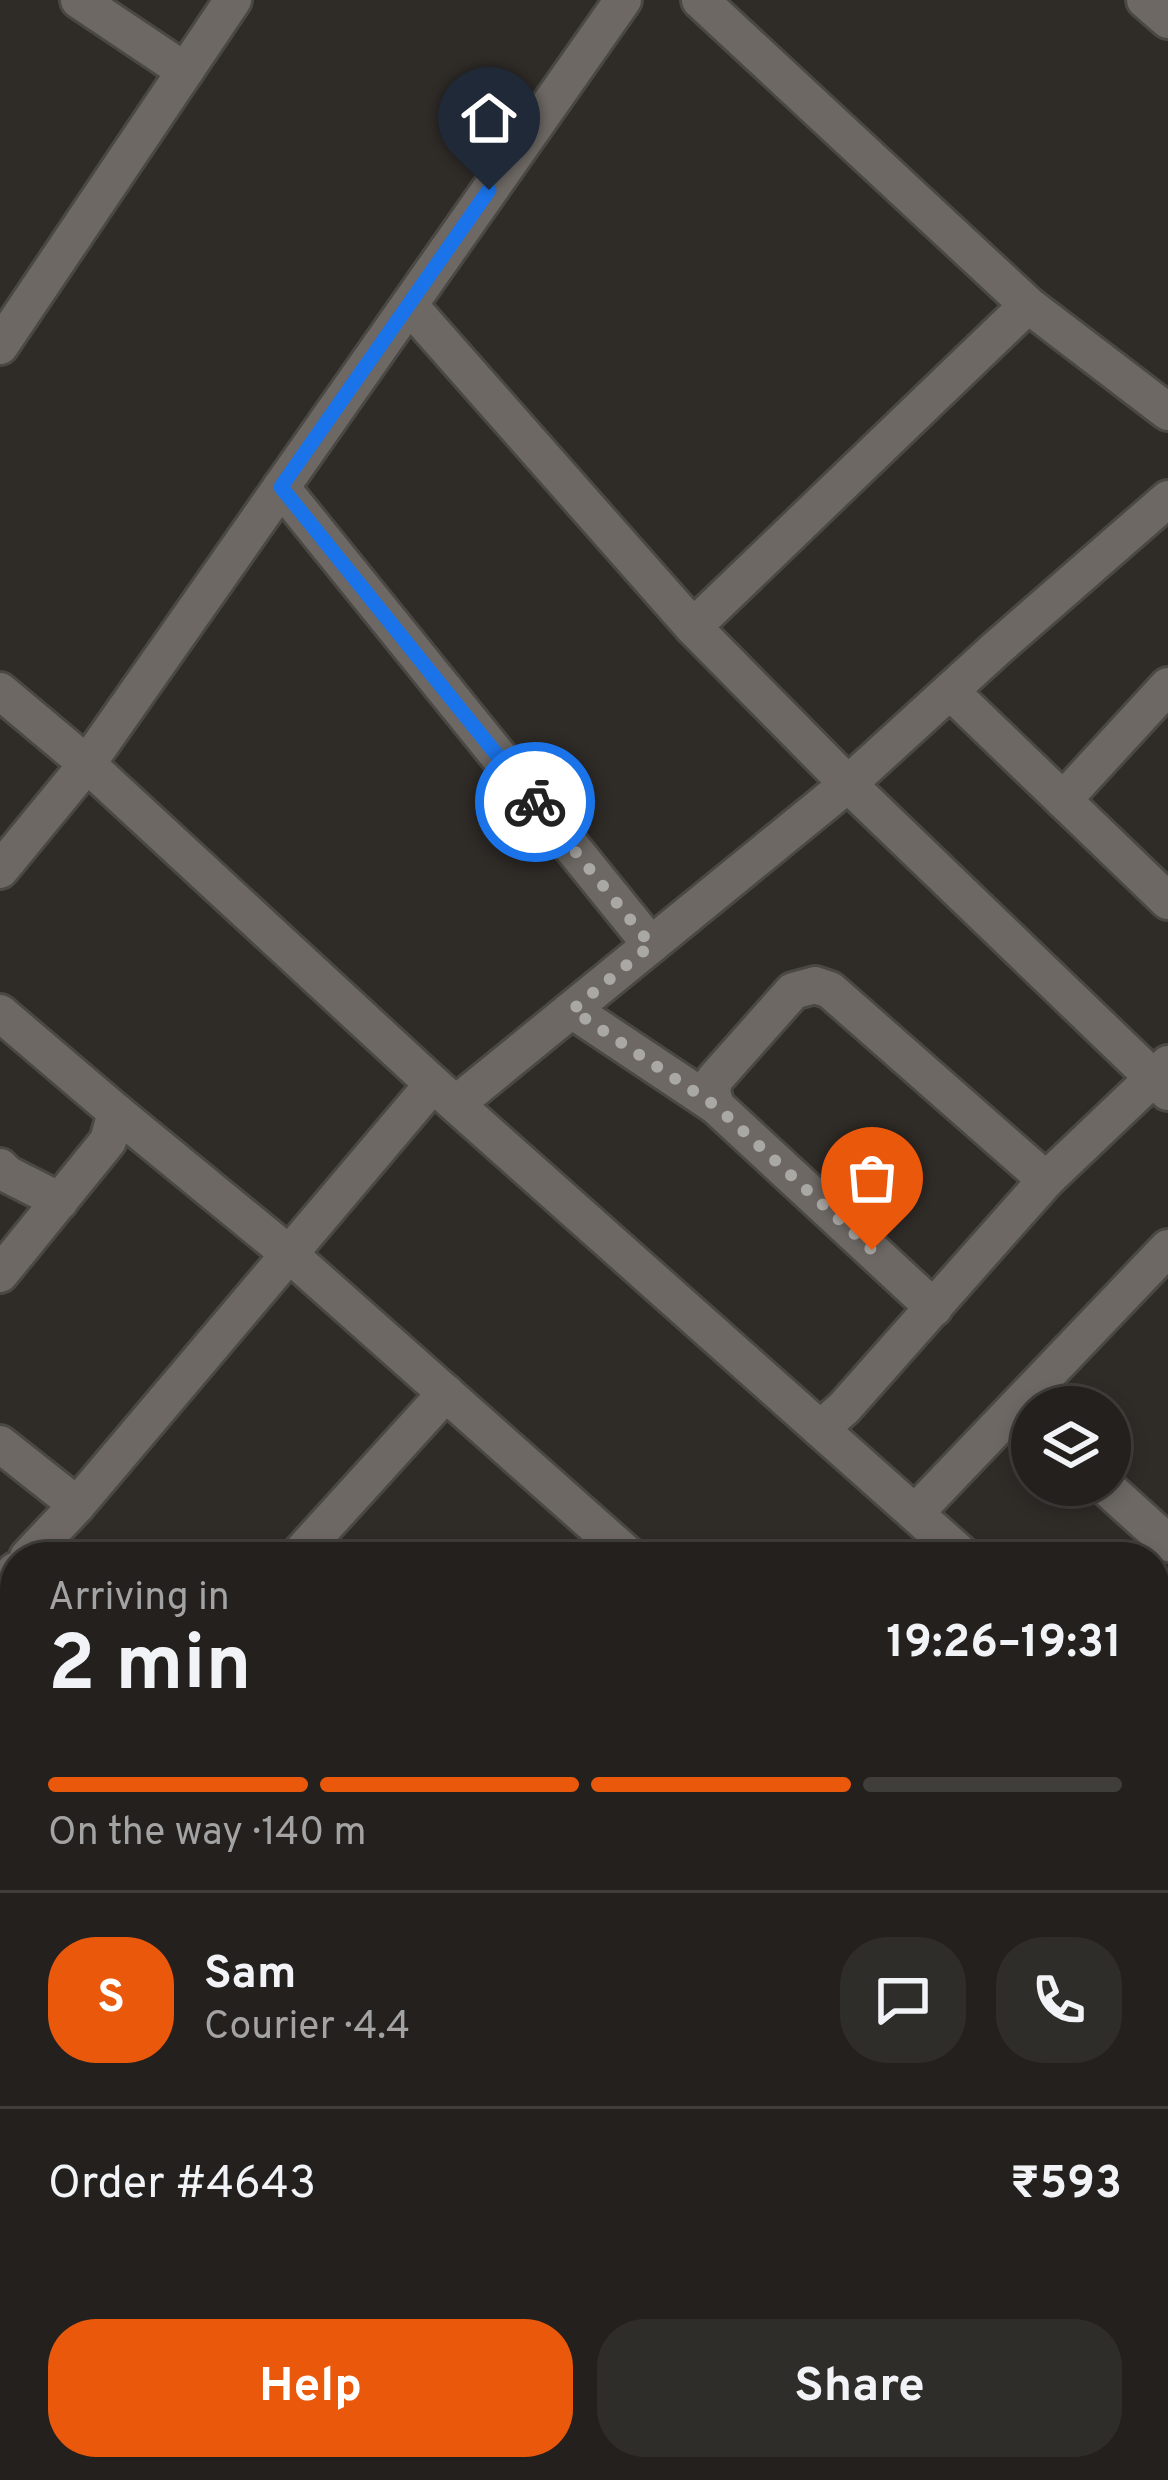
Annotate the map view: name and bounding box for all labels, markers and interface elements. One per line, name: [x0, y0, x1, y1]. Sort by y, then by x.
pin: [438, 67, 540, 190]
icon: home: [456, 85, 522, 151]
courier: [475, 742, 595, 862]
icon: bike: [502, 769, 568, 835]
pin: [821, 1127, 923, 1250]
icon: bag: [839, 1145, 905, 1211]
map controls: [1011, 1386, 1131, 1506]
button: layers: [1011, 1386, 1131, 1506]
text: Arriving in: [48, 1575, 230, 1624]
text: 19:26–19:31: [886, 1616, 1122, 1673]
text: 2 min: [48, 1619, 252, 1718]
text: On the way · 140 m: [48, 1810, 367, 1859]
button: chat: [840, 1937, 966, 2063]
button: phone: [996, 1937, 1122, 2063]
text: Sam: [204, 1947, 296, 2004]
text: S: [97, 1971, 125, 2028]
text: Courier · 4.4: [204, 2004, 410, 2053]
text: Order #4643: [48, 2157, 316, 2214]
text: ₹593: [1010, 2157, 1122, 2214]
button: Help: [48, 2319, 573, 2457]
button: Share: [597, 2319, 1122, 2457]

